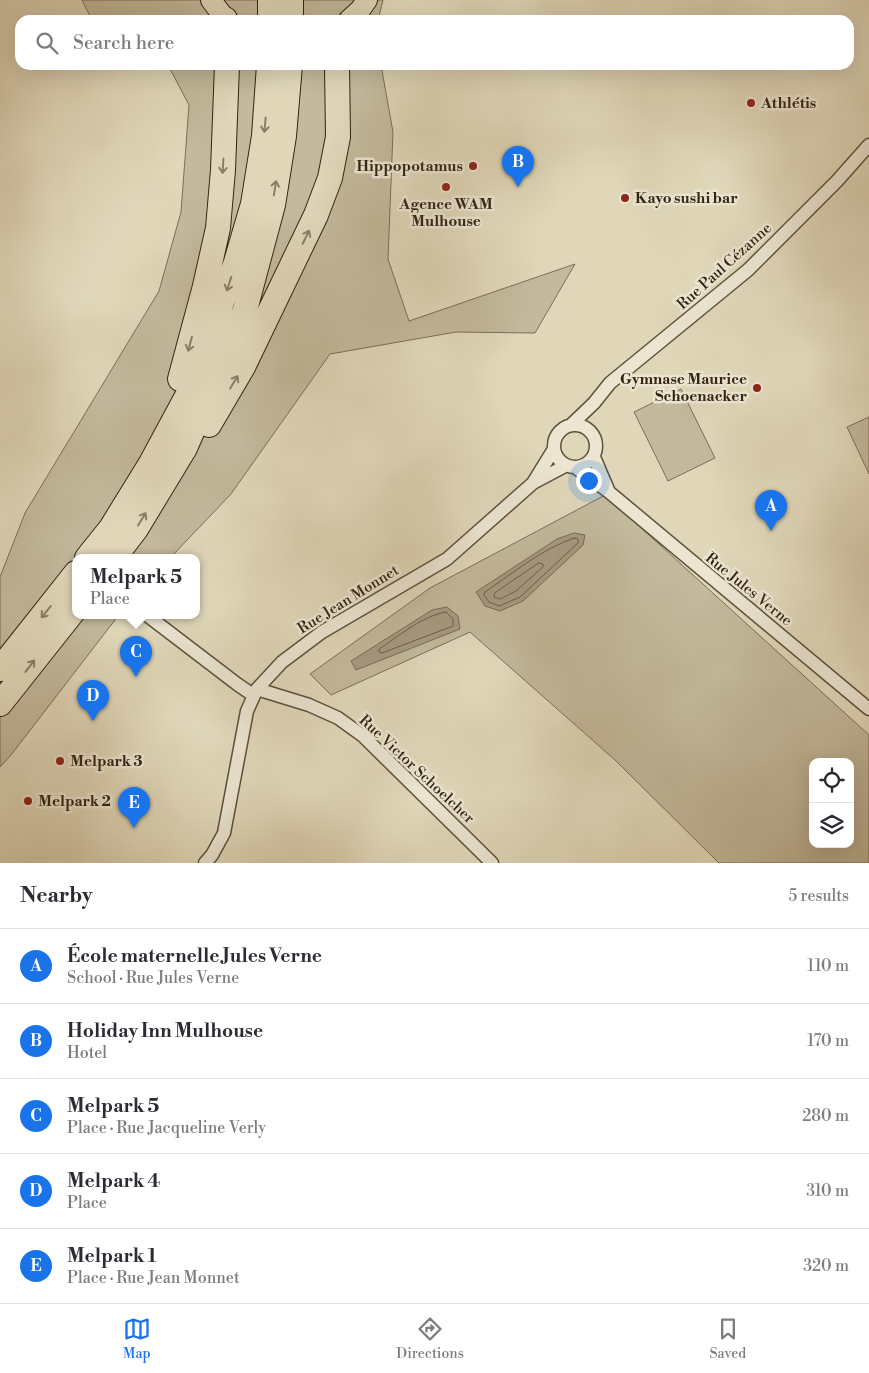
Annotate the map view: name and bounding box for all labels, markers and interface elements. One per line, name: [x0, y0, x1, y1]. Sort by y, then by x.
search box: [15, 15, 854, 70]
icon: search: [33, 29, 61, 57]
text: Search here: [73, 31, 174, 55]
place label: Athlétis: [760, 94, 816, 113]
marker: Athlétis: [745, 97, 757, 109]
one-way arrow: [260, 117, 270, 133]
pin: B: [502, 146, 534, 187]
place label: Hippopotamus: [357, 157, 463, 176]
one-way arrow: [218, 158, 227, 174]
marker: Hippopotamus: [467, 160, 479, 172]
one-way arrow: [271, 181, 281, 197]
marker: Agence WAM Mulhouse: [440, 181, 452, 193]
place label: Kayo sushi bar: [635, 189, 738, 208]
marker: Kayo sushi bar: [619, 192, 631, 204]
place label: Agence WAM Mulhouse: [398, 195, 493, 231]
street label: Rue Paul Cézanne: [673, 219, 776, 314]
one-way arrow: [302, 230, 311, 245]
one-way arrow: [224, 275, 234, 291]
one-way arrow: [185, 335, 194, 351]
place label: Gymnase Maurice Schoenacker: [620, 370, 747, 406]
one-way arrow: [230, 376, 240, 390]
marker: Gymnase Maurice Schoenacker: [751, 382, 763, 394]
your location: [576, 468, 602, 494]
pin: A: [755, 490, 787, 531]
one-way arrow: [137, 512, 147, 526]
street label: Rue Jules Verne: [701, 548, 796, 630]
popup: [72, 554, 200, 619]
street label: Rue Jean Monnet: [294, 560, 403, 638]
text: Melpark 5: [90, 565, 182, 589]
text: Place: [90, 589, 130, 609]
one-way arrow: [40, 605, 51, 618]
pin: C: [120, 636, 152, 677]
one-way arrow: [25, 660, 36, 673]
pin: D: [77, 680, 109, 721]
street label: Rue Victor Schoelcher: [355, 711, 479, 828]
place label: Melpark 3: [70, 752, 143, 771]
marker: Melpark 3: [54, 755, 66, 767]
map controls: [809, 758, 854, 848]
button: locate: [809, 758, 854, 803]
pin: E: [118, 787, 150, 828]
place label: Melpark 2: [38, 792, 111, 811]
marker: Melpark 2: [22, 795, 34, 807]
button: layers: [809, 803, 854, 848]
text: Nearby: [20, 883, 93, 909]
text: 5 results: [788, 886, 849, 906]
text: École maternelle Jules Verne: [67, 944, 322, 968]
text: A: [30, 956, 42, 976]
text: 110 m: [807, 956, 849, 976]
text: School · Rue Jules Verne: [67, 968, 239, 988]
text: Holiday Inn Mulhouse: [67, 1019, 263, 1043]
text: B: [30, 1031, 42, 1051]
text: 170 m: [807, 1031, 849, 1051]
text: Hotel: [67, 1043, 107, 1063]
text: Melpark 5: [67, 1094, 159, 1118]
text: C: [30, 1106, 42, 1126]
text: 280 m: [802, 1106, 849, 1126]
text: Place · Rue Jacqueline Verly: [67, 1118, 266, 1138]
text: Melpark 4: [67, 1169, 160, 1193]
text: D: [30, 1181, 42, 1201]
text: 310 m: [806, 1181, 849, 1201]
text: Place: [67, 1193, 107, 1213]
text: Melpark 1: [67, 1244, 157, 1268]
text: E: [30, 1256, 42, 1276]
text: 320 m: [803, 1256, 849, 1276]
text: Place · Rue Jean Monnet: [67, 1268, 240, 1288]
tab: Map: [123, 1315, 151, 1363]
tab: Directions: [396, 1315, 464, 1363]
tab: Saved: [709, 1315, 746, 1363]

